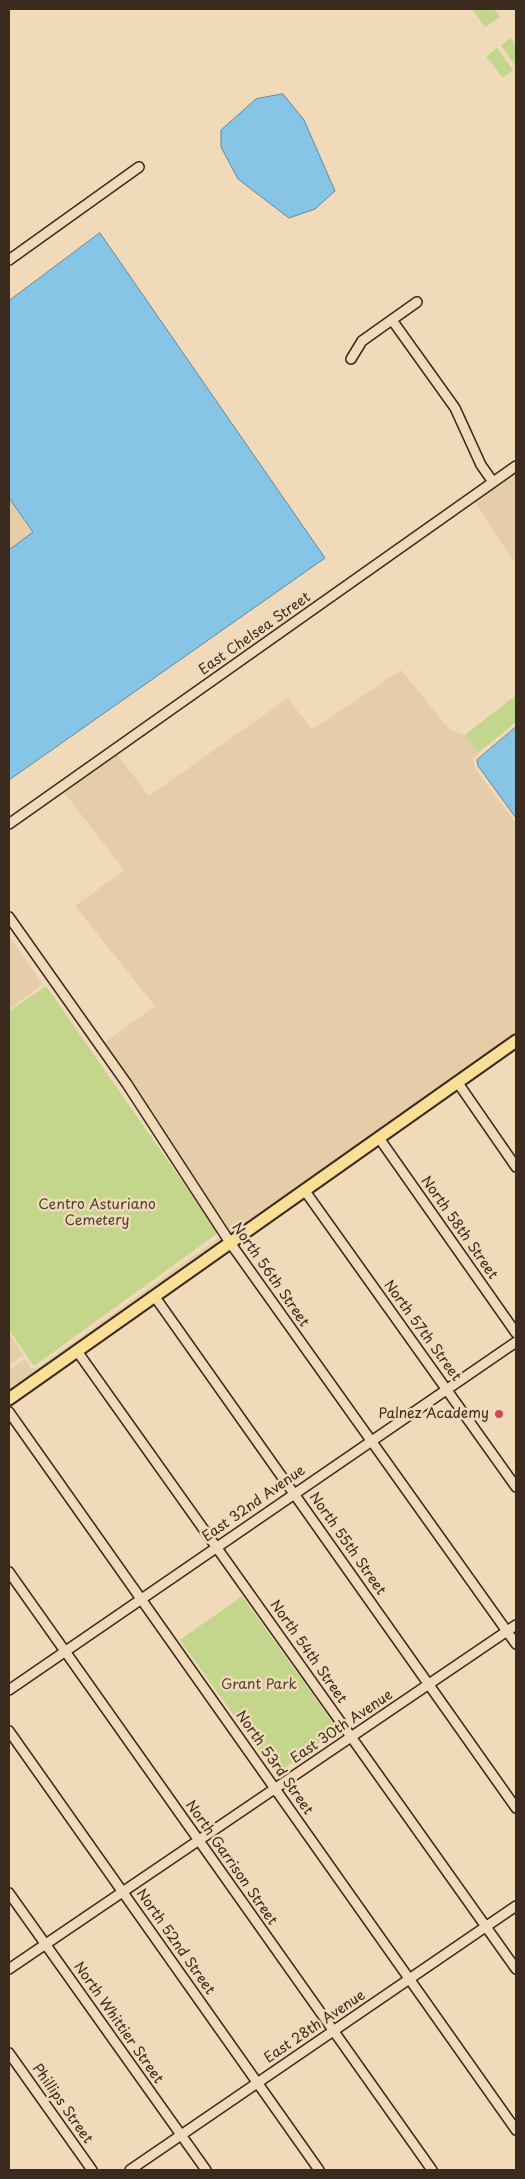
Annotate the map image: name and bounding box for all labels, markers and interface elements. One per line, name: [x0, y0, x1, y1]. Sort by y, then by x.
street label: East Chelsea Street: [196, 589, 314, 679]
street label: North 58th Street: [417, 1173, 501, 1283]
park label: Centro Asturiano Cemetery: [38, 1197, 156, 1230]
street label: North 56th Street: [228, 1220, 312, 1330]
street label: North 57th Street: [380, 1277, 464, 1385]
place label: Palnez Academy: [379, 1406, 489, 1422]
marker: Palnez Academy: [493, 1408, 505, 1420]
street label: East 32nd Avenue: [199, 1462, 309, 1546]
street label: North 55th Street: [305, 1489, 389, 1599]
street label: North 54th Street: [266, 1597, 350, 1707]
park label: Grant Park: [221, 1677, 297, 1693]
street label: East 30th Avenue: [288, 1687, 396, 1767]
street label: North 53rd Street: [232, 1708, 316, 1818]
street label: North Garrison Street: [182, 1797, 280, 1929]
street label: North 52nd Street: [132, 1886, 218, 1998]
street label: North Whittier Street: [70, 1959, 166, 2087]
street label: East 28th Avenue: [261, 1987, 369, 2067]
street label: Phillips Street: [28, 2061, 96, 2147]

